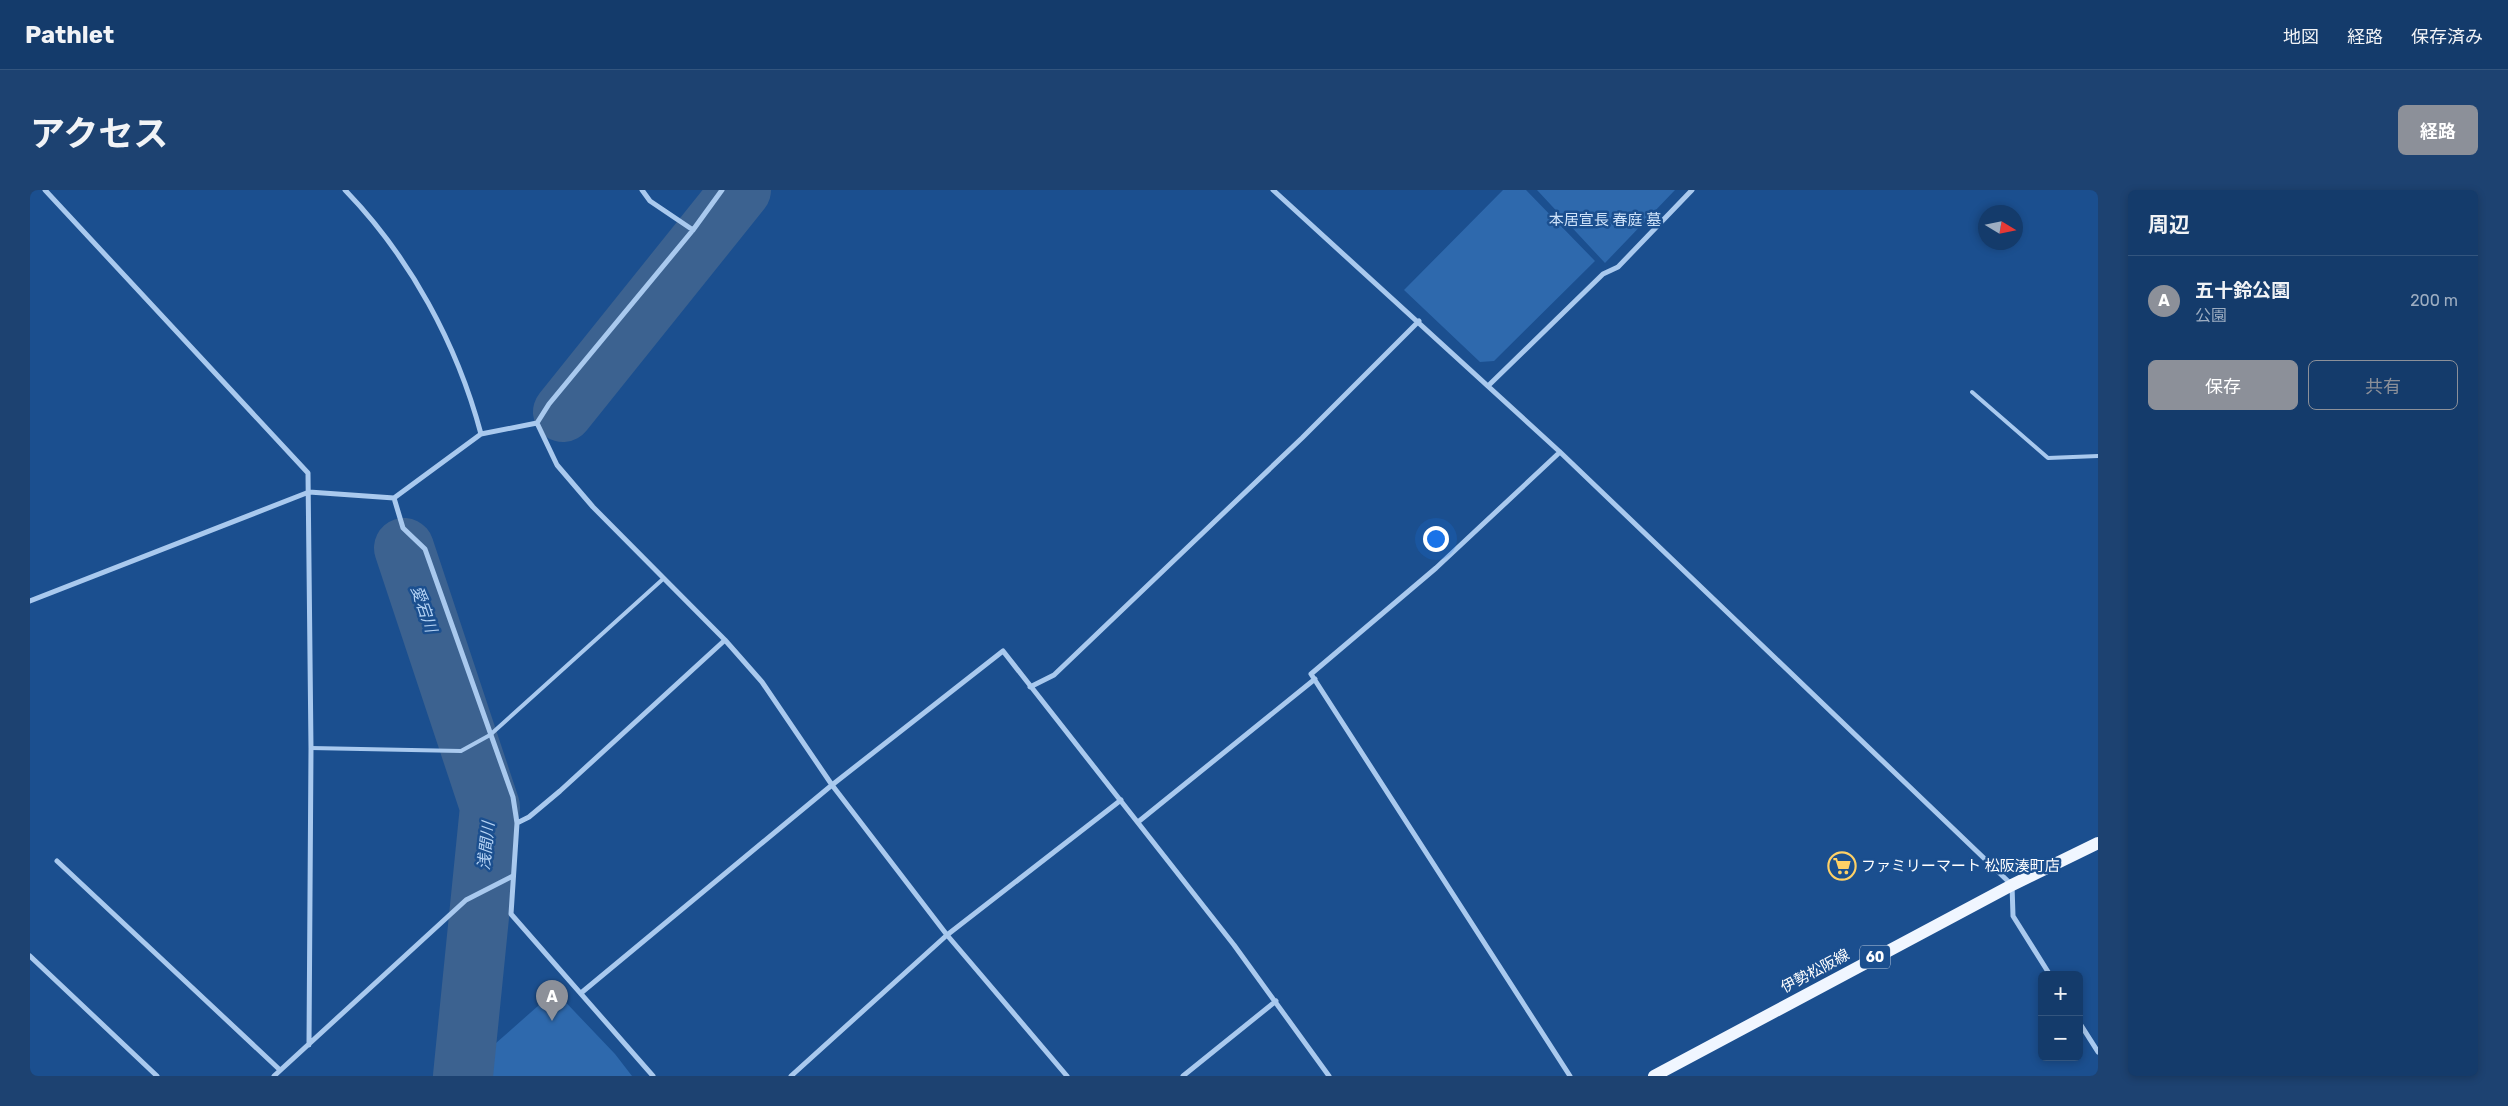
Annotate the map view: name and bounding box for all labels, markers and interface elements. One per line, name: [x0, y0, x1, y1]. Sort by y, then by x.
text: Pathlet: [25, 21, 114, 49]
text: 地図: [2283, 26, 2319, 48]
text: 経路: [2347, 26, 2383, 48]
text: 保存済み: [2411, 26, 2483, 48]
button: 経路: [2398, 105, 2478, 155]
text: アクセス: [30, 113, 168, 155]
north arrow: [1978, 205, 2023, 250]
park label: 本居宣長 春庭 墓: [1549, 211, 1661, 229]
text: 周辺: [2148, 212, 2190, 237]
text: 五十鈴公園: [2195, 279, 2290, 302]
text: A: [2158, 291, 2170, 310]
text: 200 m: [2410, 291, 2458, 310]
text: 公園: [2195, 306, 2227, 325]
button: 保存: [2148, 360, 2298, 410]
button: 共有: [2308, 360, 2458, 410]
your location: [1423, 526, 1449, 552]
water label: 愛宕川: [407, 583, 441, 637]
water label: 浅間川: [474, 819, 498, 871]
supermarket icon: ファミリーマート 松阪湊町店: [1827, 851, 1857, 881]
place label: ファミリーマート 松阪湊町店: [1861, 857, 2060, 875]
street label: 伊勢松阪線: [1778, 945, 1852, 997]
road number: 60: [1860, 946, 1890, 969]
map controls: [2038, 971, 2083, 1061]
button: +: [2038, 971, 2083, 1016]
pin: A: [536, 980, 568, 1021]
button: −: [2038, 1016, 2083, 1061]

